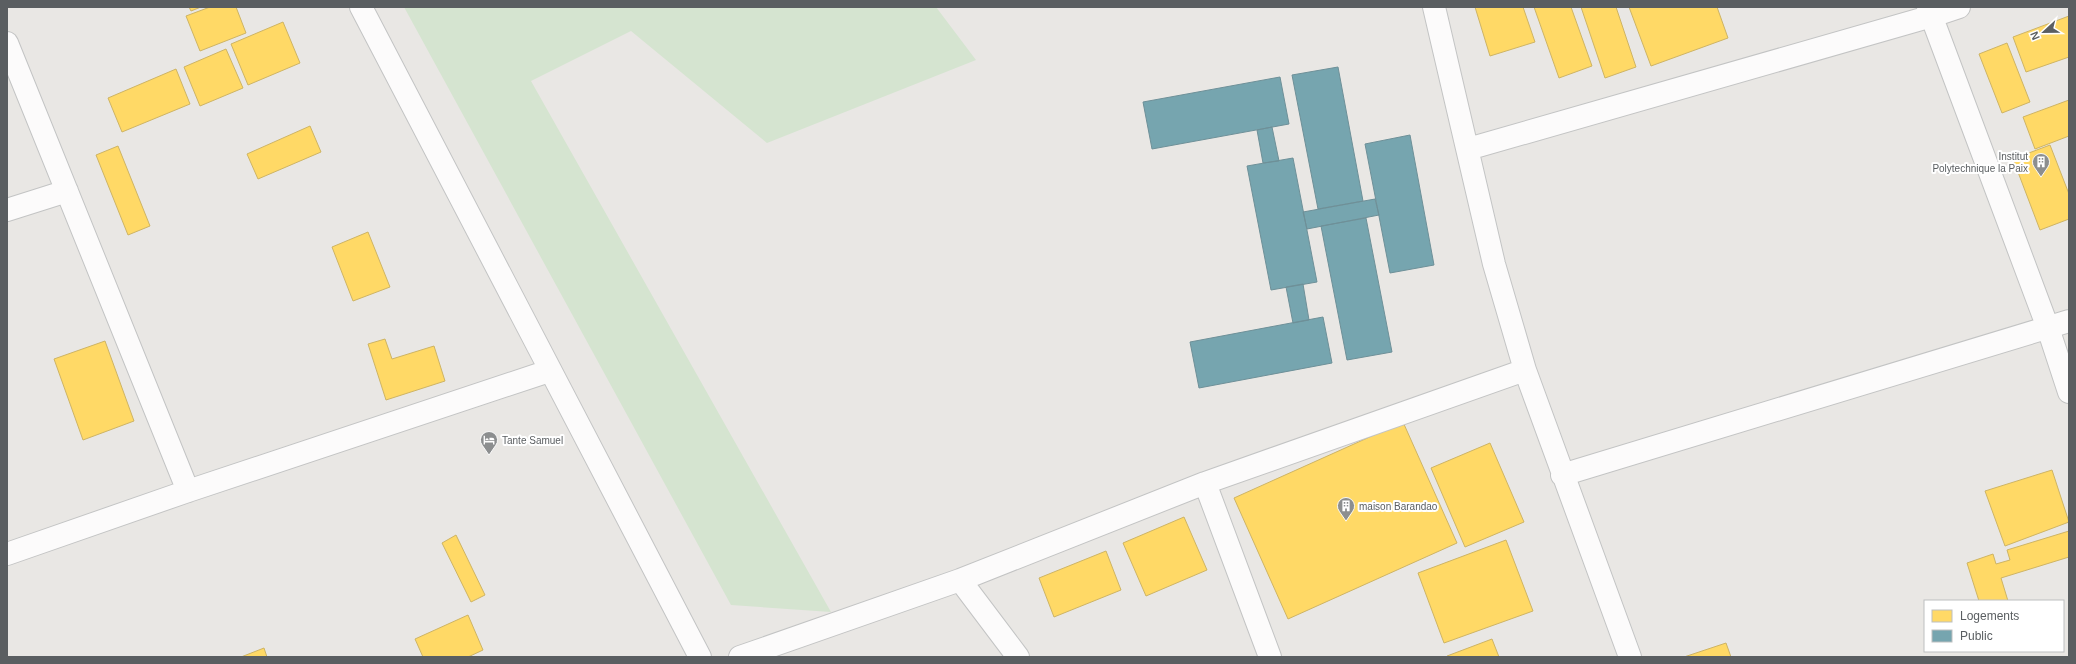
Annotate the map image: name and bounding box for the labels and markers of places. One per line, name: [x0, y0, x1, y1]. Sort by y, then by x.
place label: Institut Polytechnique la Paix: [1932, 151, 2028, 174]
building icon: Institut Polytechnique la Paix: [2031, 152, 2051, 177]
hotel icon: Tante Samuel: [479, 430, 499, 455]
place label: Tante Samuel: [502, 435, 563, 446]
building icon: maison Barandao: [1336, 496, 1356, 521]
place label: maison Barandao: [1359, 501, 1438, 512]

